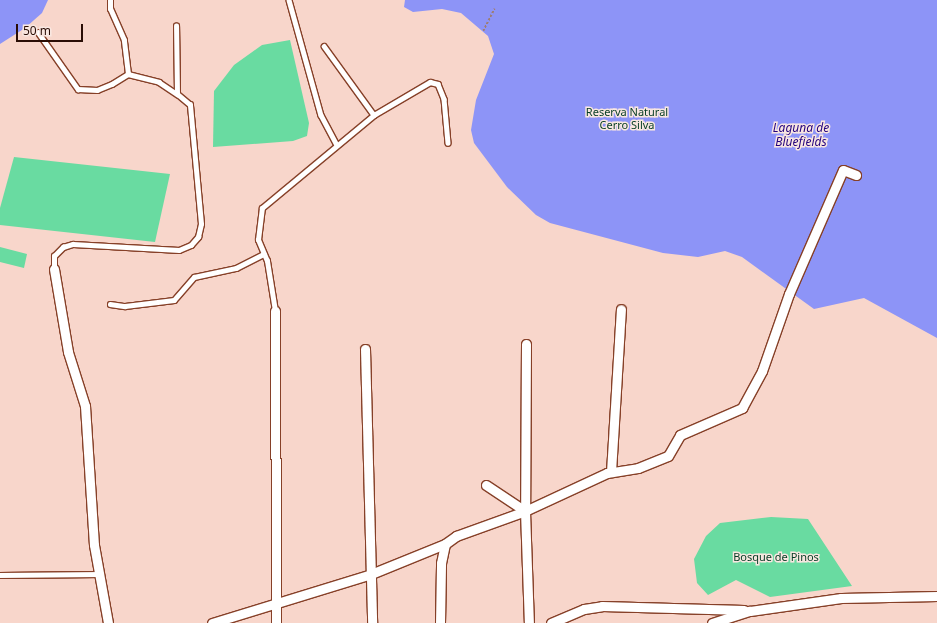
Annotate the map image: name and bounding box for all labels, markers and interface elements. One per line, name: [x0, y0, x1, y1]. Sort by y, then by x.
scale bar: [18, 16, 85, 42]
text: 50 m: [23, 22, 51, 39]
park label: Reserva Natural Cerro Silva: [586, 106, 668, 132]
water label: Laguna de Bluefields: [773, 121, 829, 149]
park label: Bosque de Pinos: [733, 550, 819, 564]

